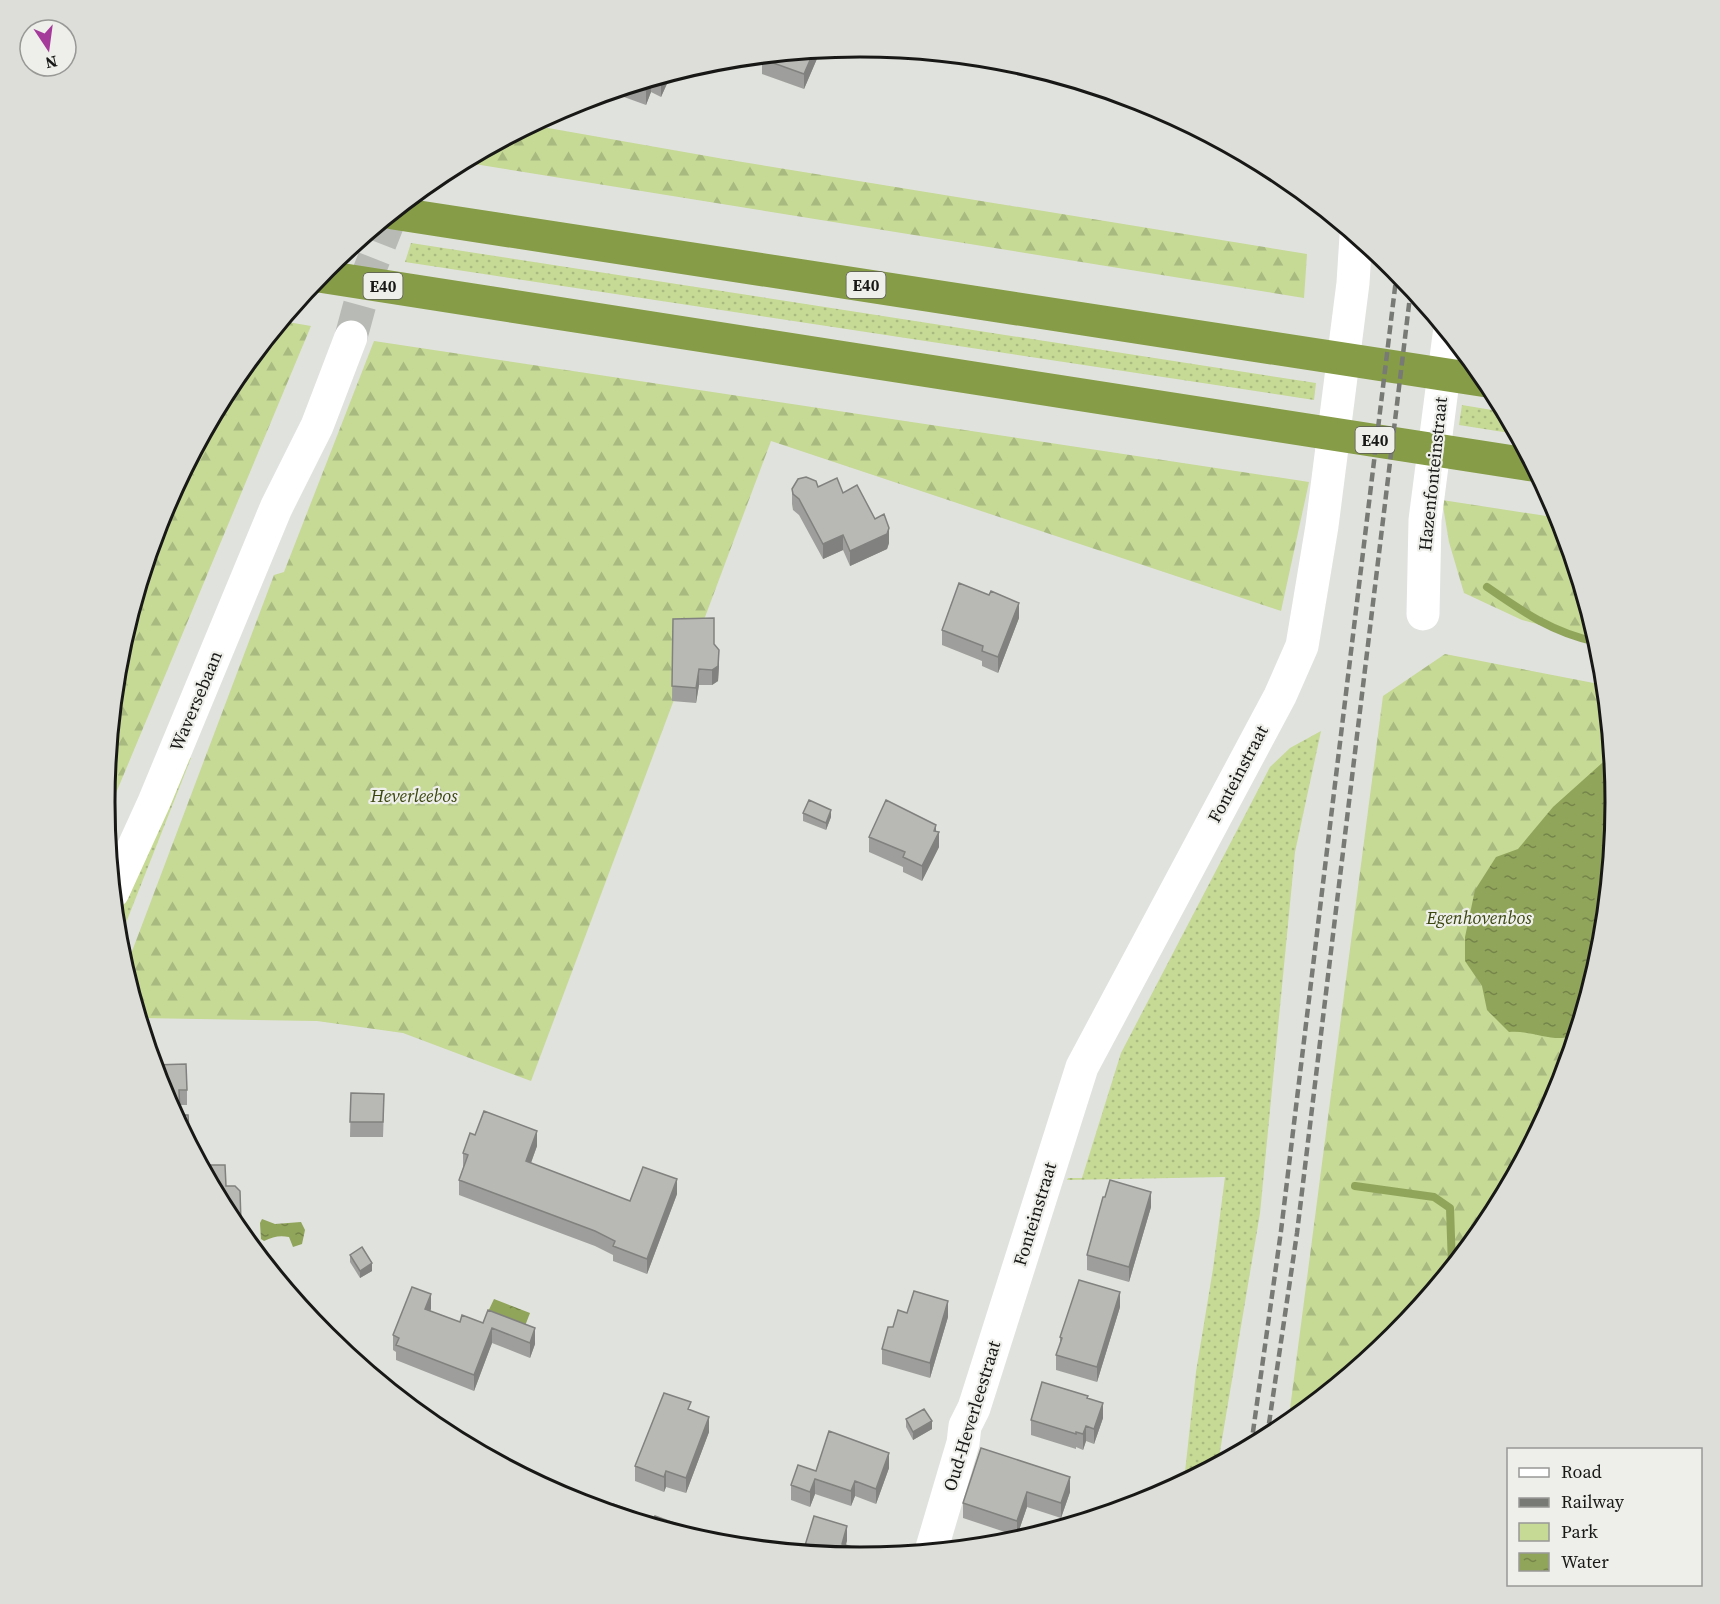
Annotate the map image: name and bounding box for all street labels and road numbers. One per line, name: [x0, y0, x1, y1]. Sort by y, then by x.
road number: E40: [846, 272, 886, 298]
road number: E40: [364, 273, 403, 299]
street label: Hazenfonteinstraat: [1412, 396, 1453, 552]
road number: E40: [1356, 427, 1394, 453]
street label: Waversebaan: [163, 647, 228, 755]
street label: Fonteinstraat: [1201, 721, 1274, 827]
street label: Fonteinstraat: [1007, 1159, 1062, 1269]
street label: Oud-Heverleestraat: [937, 1337, 1006, 1494]

